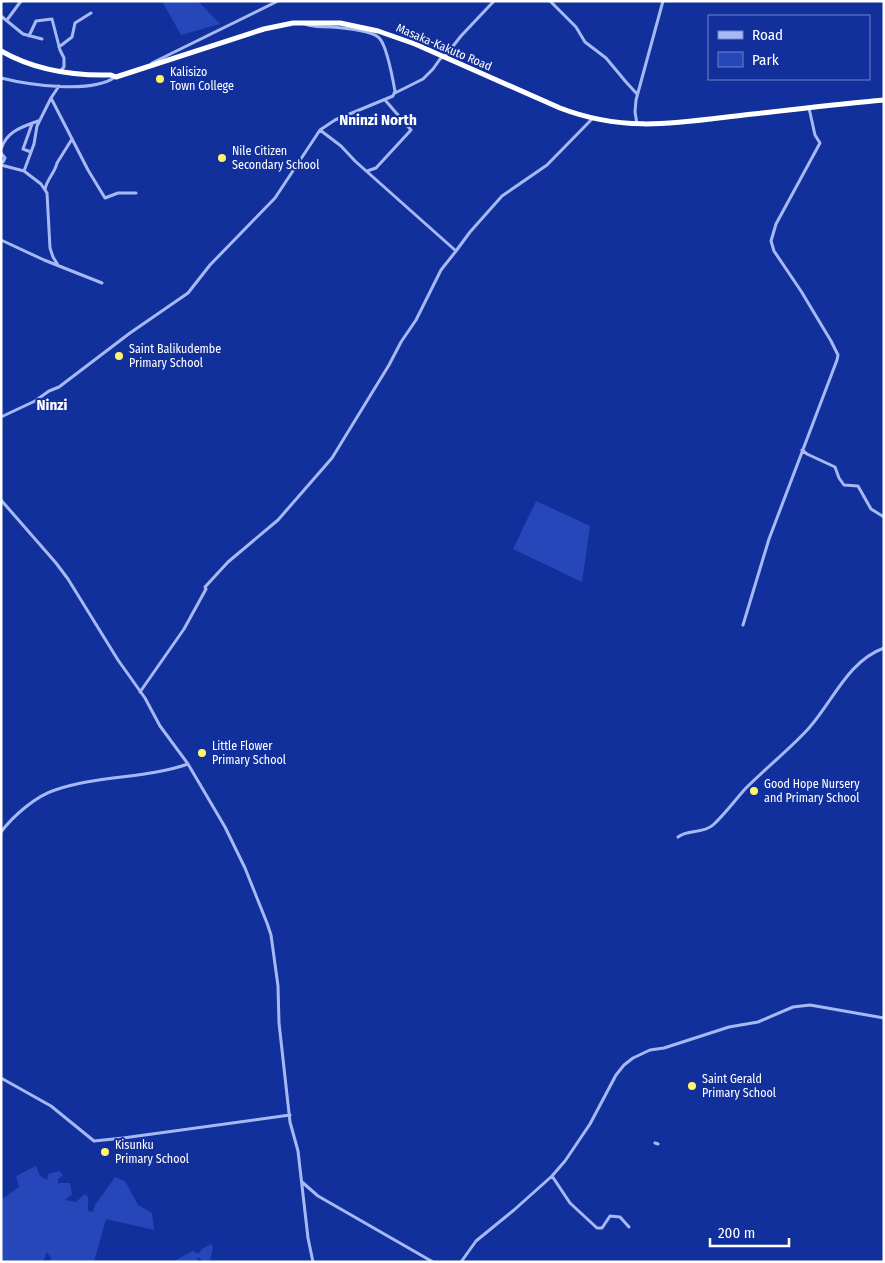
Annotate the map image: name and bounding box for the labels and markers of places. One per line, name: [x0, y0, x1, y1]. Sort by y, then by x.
place label: Kalisizo Town College: [170, 65, 234, 93]
marker: Kalisizo Town College: [154, 73, 166, 85]
place label: Nile Citizen Secondary School: [232, 144, 319, 172]
marker: Nile Citizen Secondary School: [216, 152, 228, 164]
place label: Saint Balikudembe Primary School: [129, 342, 221, 370]
marker: Saint Balikudembe Primary School: [113, 350, 125, 362]
place label: Little Flower Primary School: [212, 739, 286, 767]
marker: Little Flower Primary School: [196, 747, 208, 759]
place label: Good Hope Nursery and Primary School: [764, 777, 860, 805]
marker: Good Hope Nursery and Primary School: [748, 785, 760, 797]
place label: Saint Gerald Primary School: [702, 1072, 776, 1100]
marker: Saint Gerald Primary School: [686, 1080, 698, 1092]
place label: Kisunku Primary School: [115, 1138, 189, 1166]
marker: Kisunku Primary School: [99, 1146, 111, 1158]

